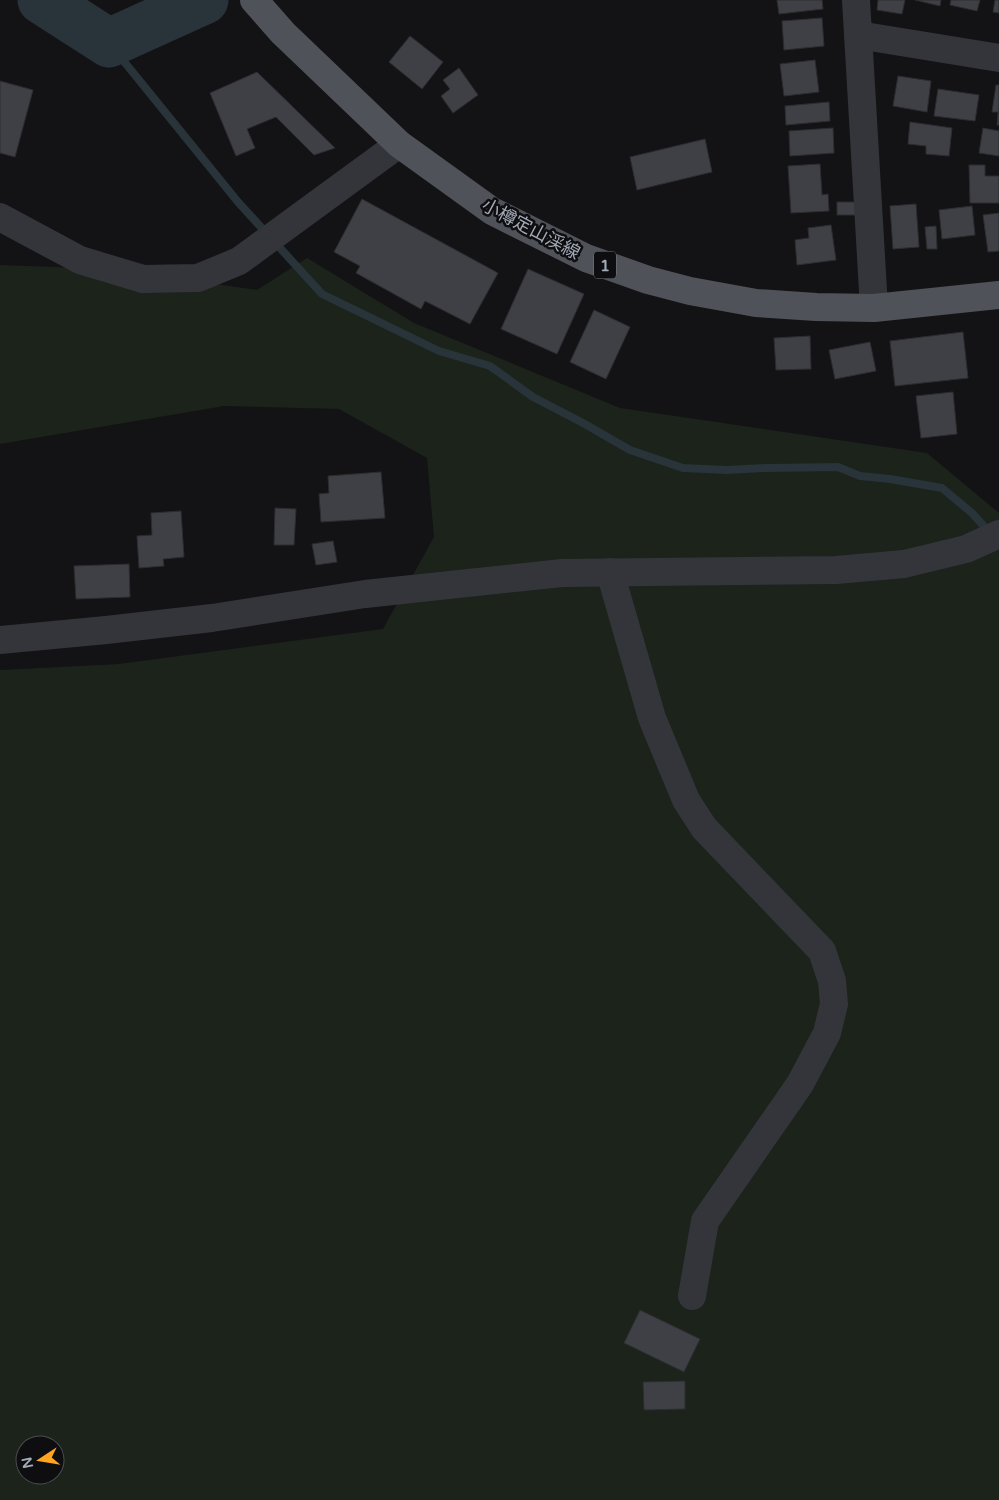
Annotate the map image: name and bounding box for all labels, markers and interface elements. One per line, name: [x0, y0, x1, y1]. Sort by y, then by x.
street label: 小樽定山渓線: [478, 194, 584, 264]
road number: 1: [594, 252, 616, 278]
north arrow: [15, 1435, 65, 1485]
text: N: [18, 1455, 37, 1470]

